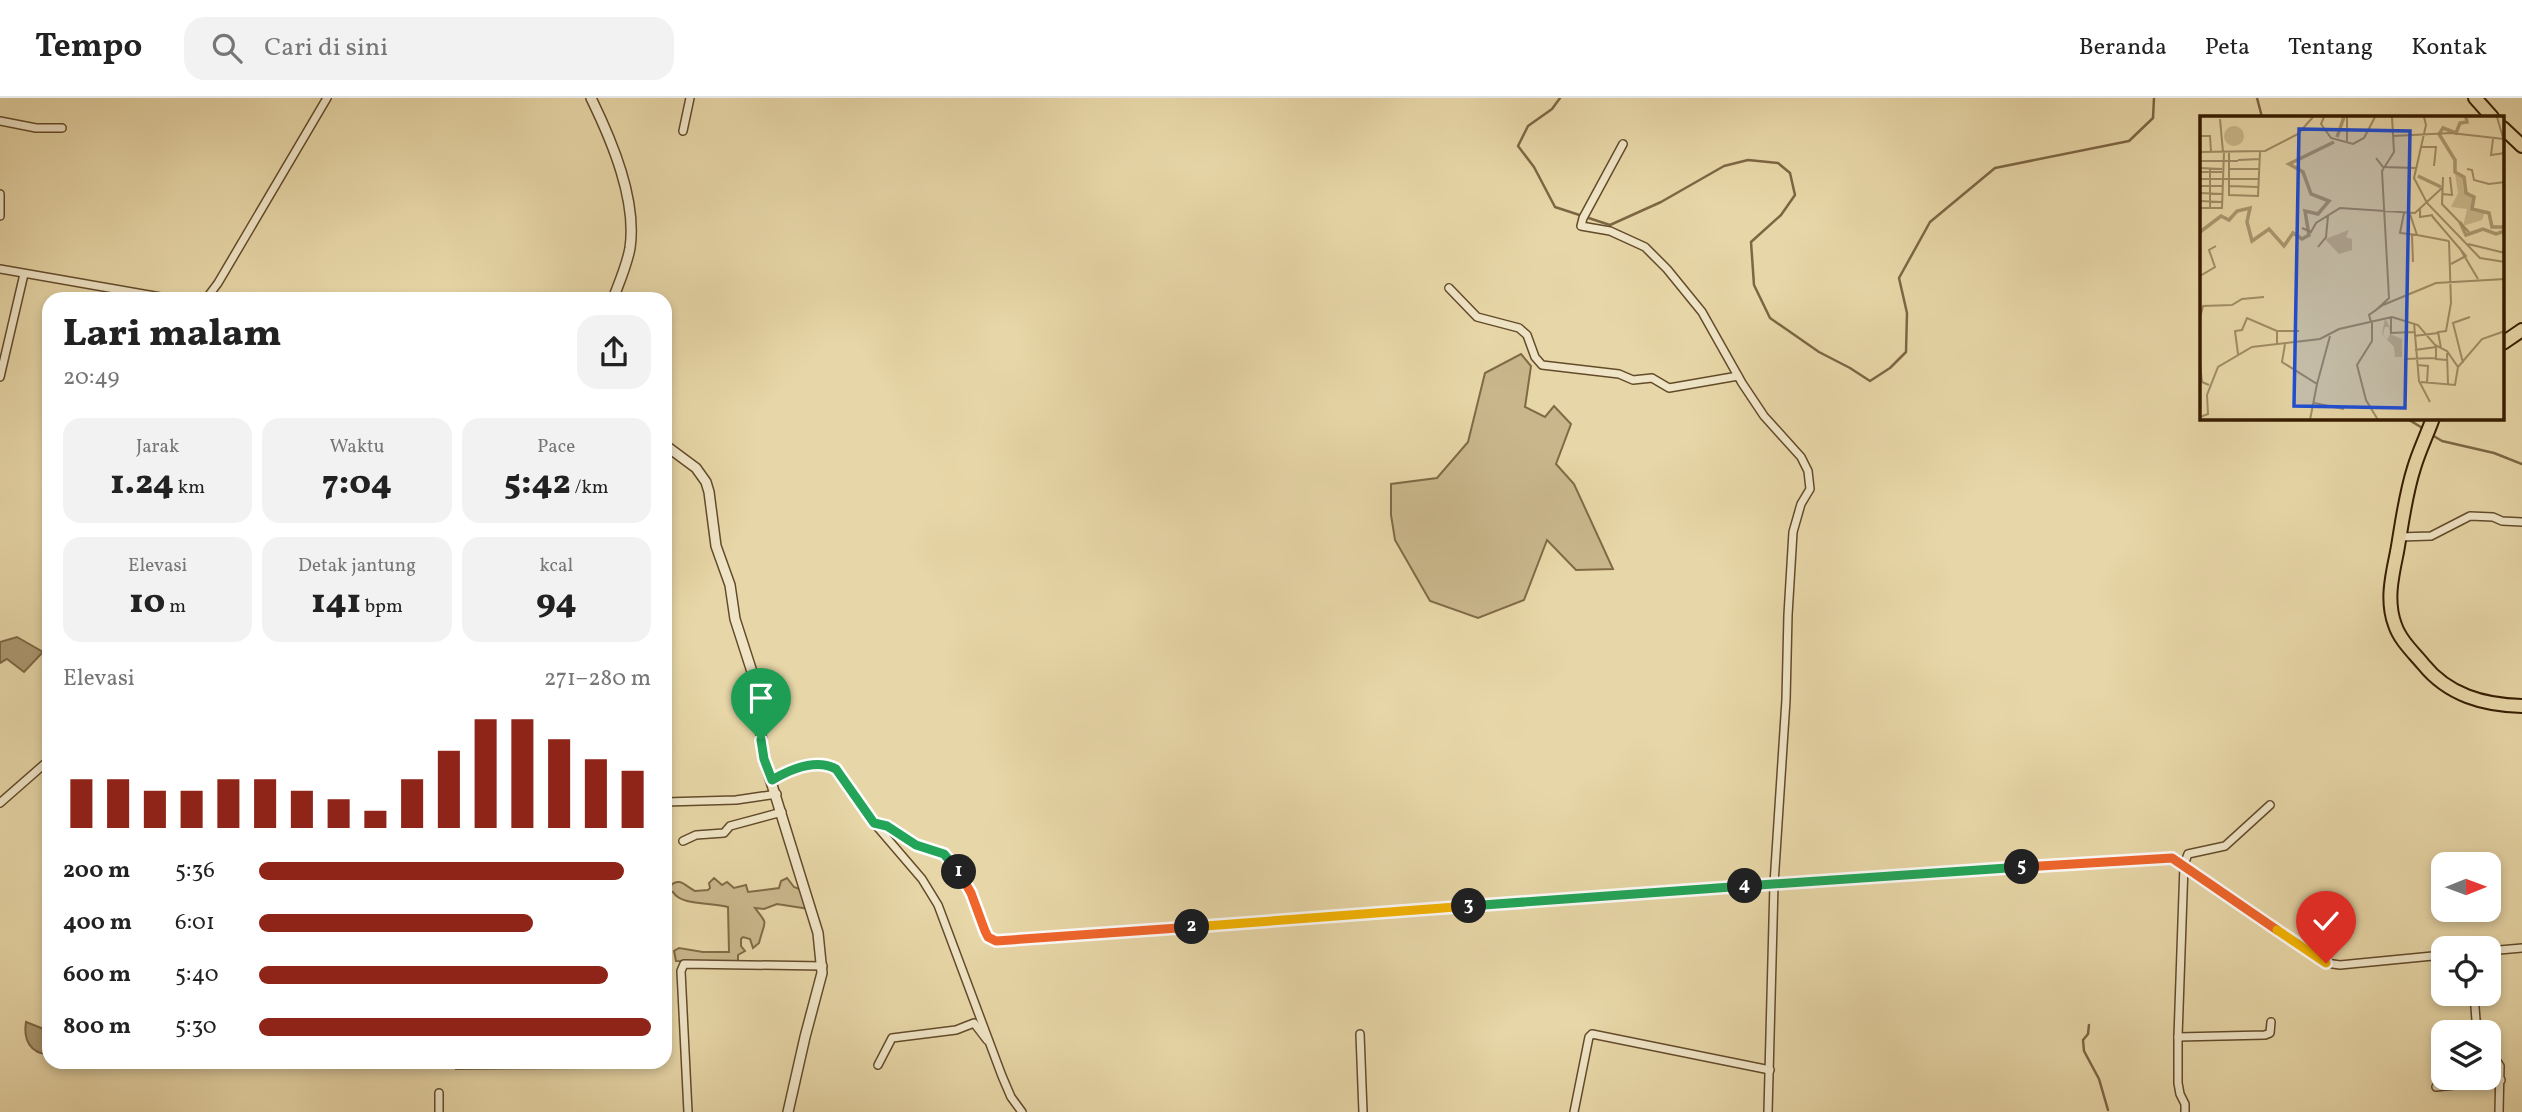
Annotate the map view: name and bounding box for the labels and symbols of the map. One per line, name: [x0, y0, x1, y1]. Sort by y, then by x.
inset map: [2200, 116, 2504, 420]
pin: [731, 668, 791, 740]
pin: 5: [2004, 850, 2039, 884]
north arrow: [2431, 852, 2501, 922]
pin: 1: [942, 854, 976, 890]
pin: 4: [1728, 868, 1762, 904]
pin: 3: [1452, 888, 1486, 924]
pin: [2296, 891, 2356, 963]
pin: 2: [1174, 910, 1210, 944]

